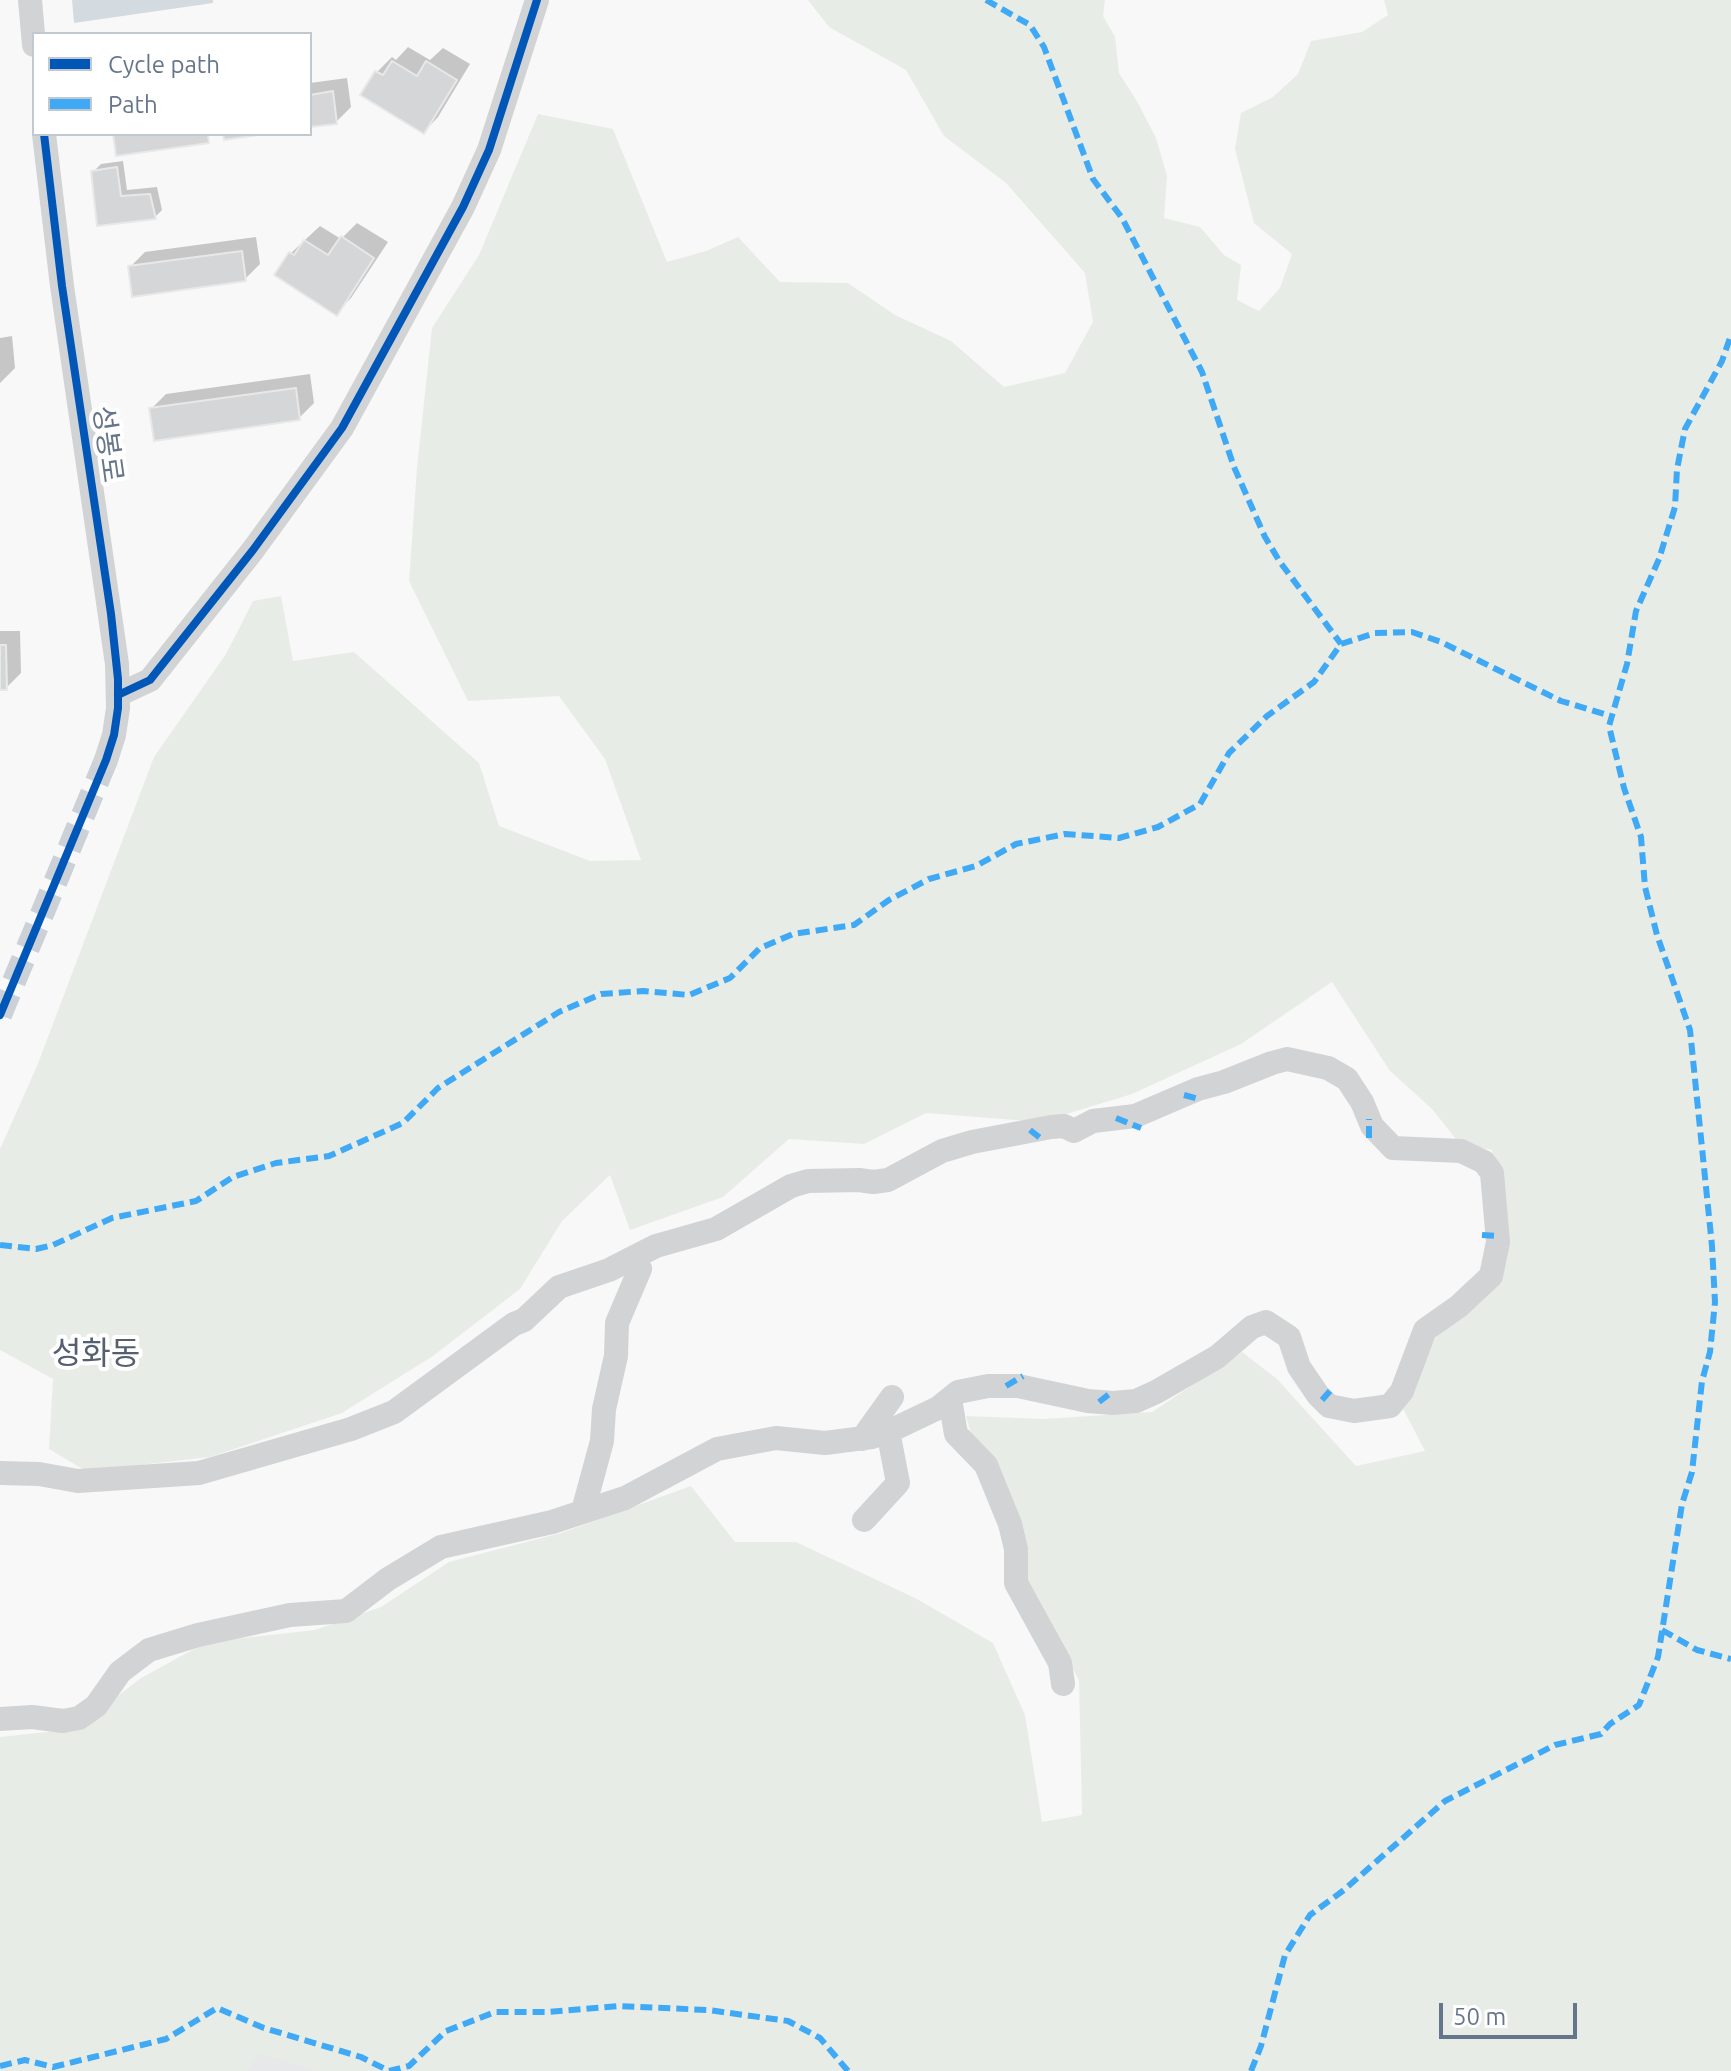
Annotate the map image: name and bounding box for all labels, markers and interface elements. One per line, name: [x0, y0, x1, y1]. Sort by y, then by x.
legend: [32, 32, 312, 136]
text: Cycle path: [108, 51, 220, 78]
text: Path: [108, 91, 158, 118]
street label: 성봉로: [86, 403, 130, 485]
district label: 성화동: [52, 1334, 140, 1372]
scale bar: [1443, 1987, 1581, 2037]
text: 50 m: [1453, 2003, 1506, 2030]

